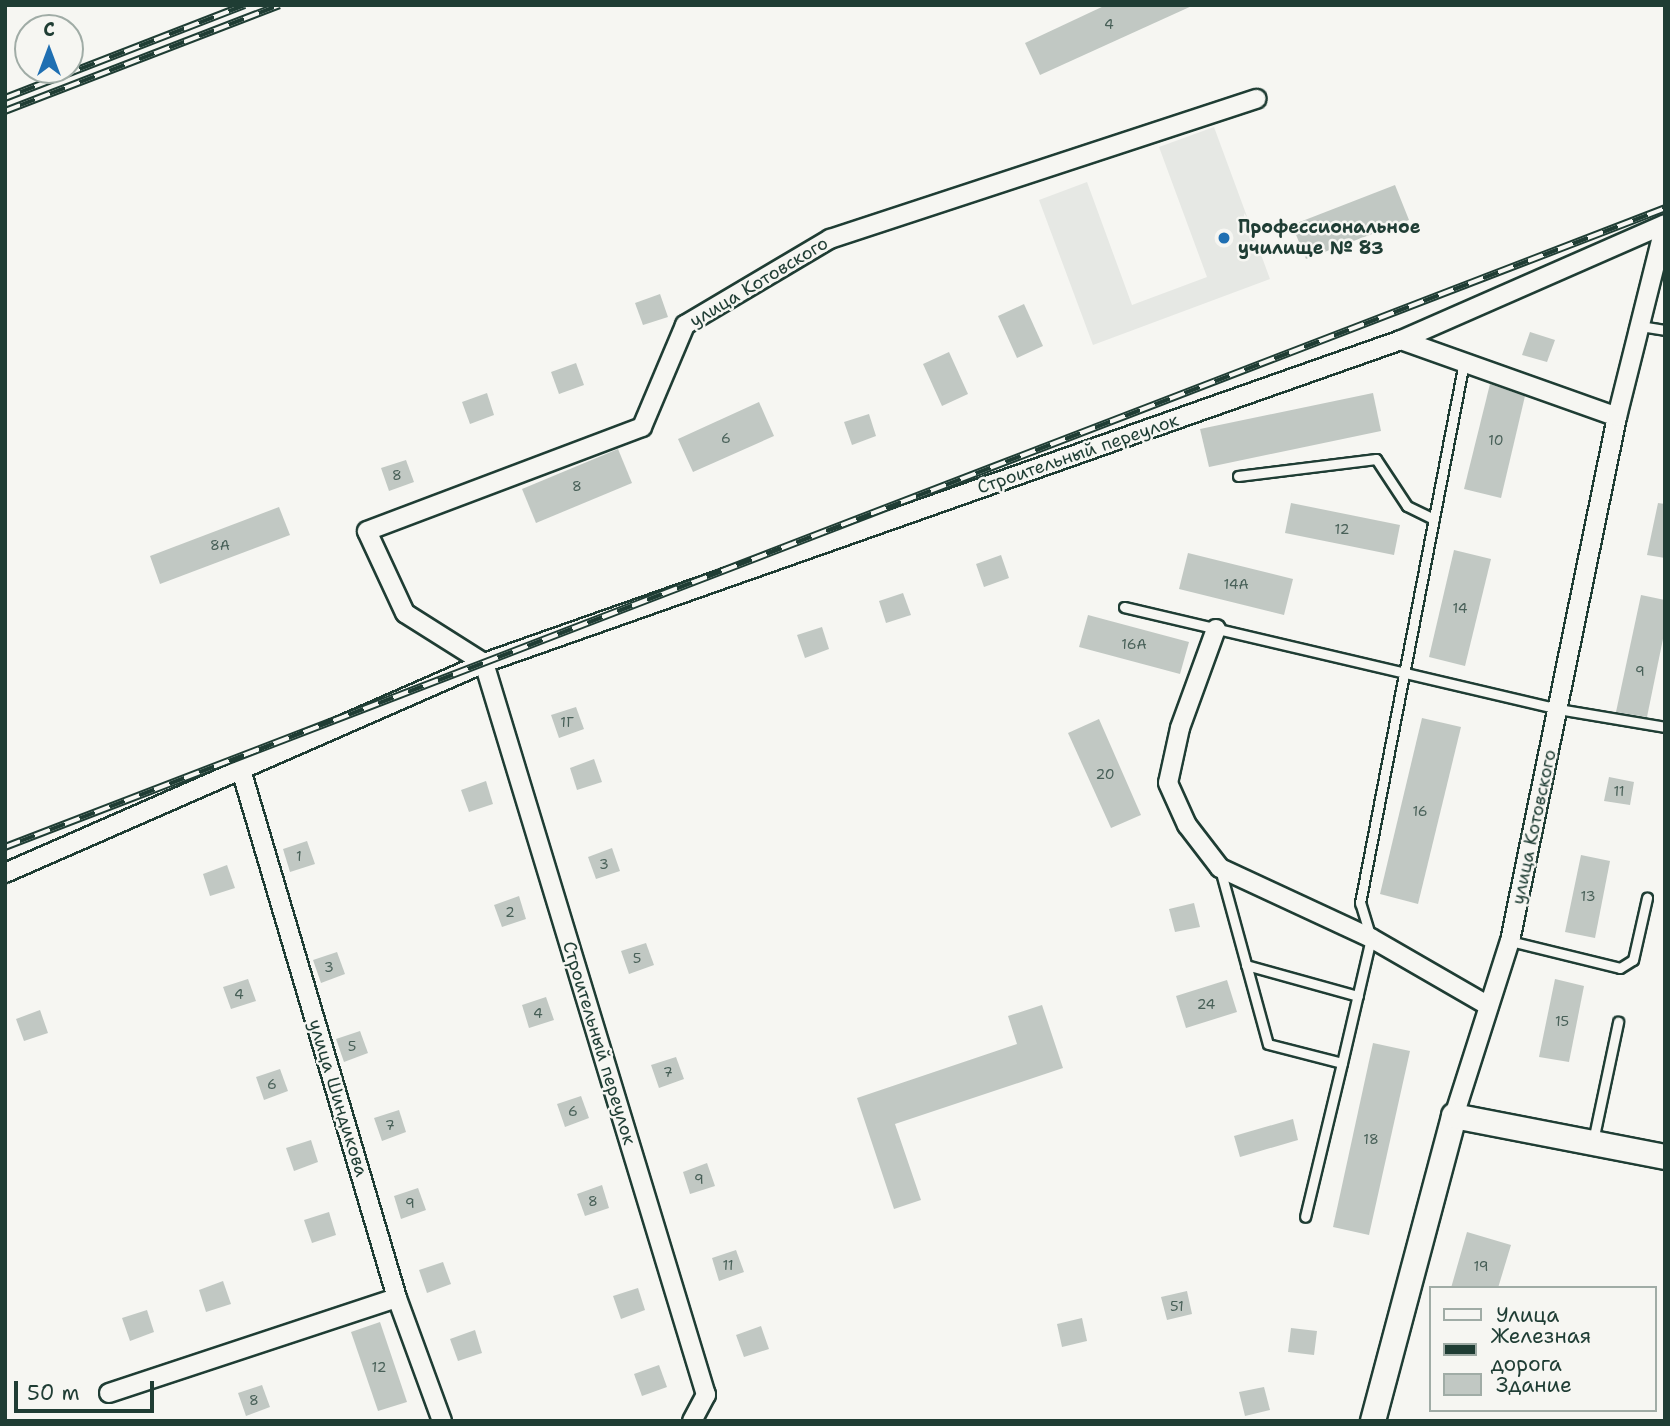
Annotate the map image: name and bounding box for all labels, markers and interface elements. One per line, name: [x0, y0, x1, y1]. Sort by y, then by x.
north arrow: [14, 14, 84, 84]
house number: 4: [1104, 16, 1114, 32]
text: С: [43, 17, 55, 42]
place label: Профессиональное училище № 83: [1238, 217, 1421, 260]
marker: Профессиональное училище № 83: [1216, 230, 1232, 246]
street label: улица Котовского: [686, 232, 832, 332]
street label: Строительный переулок: [974, 409, 1182, 499]
house number: 6: [721, 430, 731, 446]
house number: 10: [1488, 432, 1504, 448]
house number: 8: [392, 467, 402, 483]
house number: 8: [572, 478, 582, 494]
house number: 12: [1335, 521, 1349, 537]
house number: 8А: [210, 537, 230, 553]
house number: 14А: [1223, 576, 1249, 592]
house number: 14: [1452, 600, 1468, 616]
house number: 16А: [1121, 636, 1147, 652]
house number: 9: [1635, 663, 1645, 679]
house number: 1Г: [560, 714, 574, 730]
street label: улица Котовского: [1507, 748, 1561, 906]
house number: 20: [1095, 766, 1115, 782]
house number: 11: [1613, 783, 1625, 799]
house number: 16: [1412, 803, 1428, 819]
house number: 1: [296, 848, 302, 864]
house number: 3: [599, 856, 609, 872]
house number: 13: [1581, 888, 1595, 904]
house number: 2: [505, 904, 515, 920]
street label: Строительный переулок: [558, 939, 640, 1147]
house number: 5: [633, 950, 641, 966]
house number: 3: [324, 959, 334, 975]
house number: 4: [234, 986, 244, 1002]
house number: 24: [1197, 996, 1215, 1012]
house number: 4: [533, 1005, 543, 1021]
house number: 15: [1555, 1013, 1569, 1029]
street label: улица Шиндикова: [304, 1017, 372, 1179]
house number: 5: [348, 1038, 356, 1054]
house number: 7: [663, 1064, 673, 1080]
house number: 6: [267, 1076, 277, 1092]
house number: 6: [568, 1103, 578, 1119]
house number: 7: [385, 1117, 395, 1133]
house number: 18: [1363, 1131, 1379, 1147]
house number: 9: [694, 1171, 704, 1187]
house number: 8: [588, 1193, 598, 1209]
house number: 9: [405, 1195, 415, 1211]
house number: 11: [722, 1257, 734, 1273]
house number: 19: [1473, 1258, 1489, 1274]
legend: [1428, 1286, 1656, 1412]
house number: 51: [1170, 1298, 1184, 1314]
text: Улица: [1496, 1301, 1559, 1329]
text: Железная дорога: [1491, 1322, 1591, 1378]
house number: 12: [372, 1359, 386, 1375]
scale bar: [18, 1366, 158, 1410]
text: Здание: [1496, 1371, 1572, 1399]
text: 50 m: [27, 1379, 80, 1407]
house number: 8: [249, 1392, 259, 1408]

